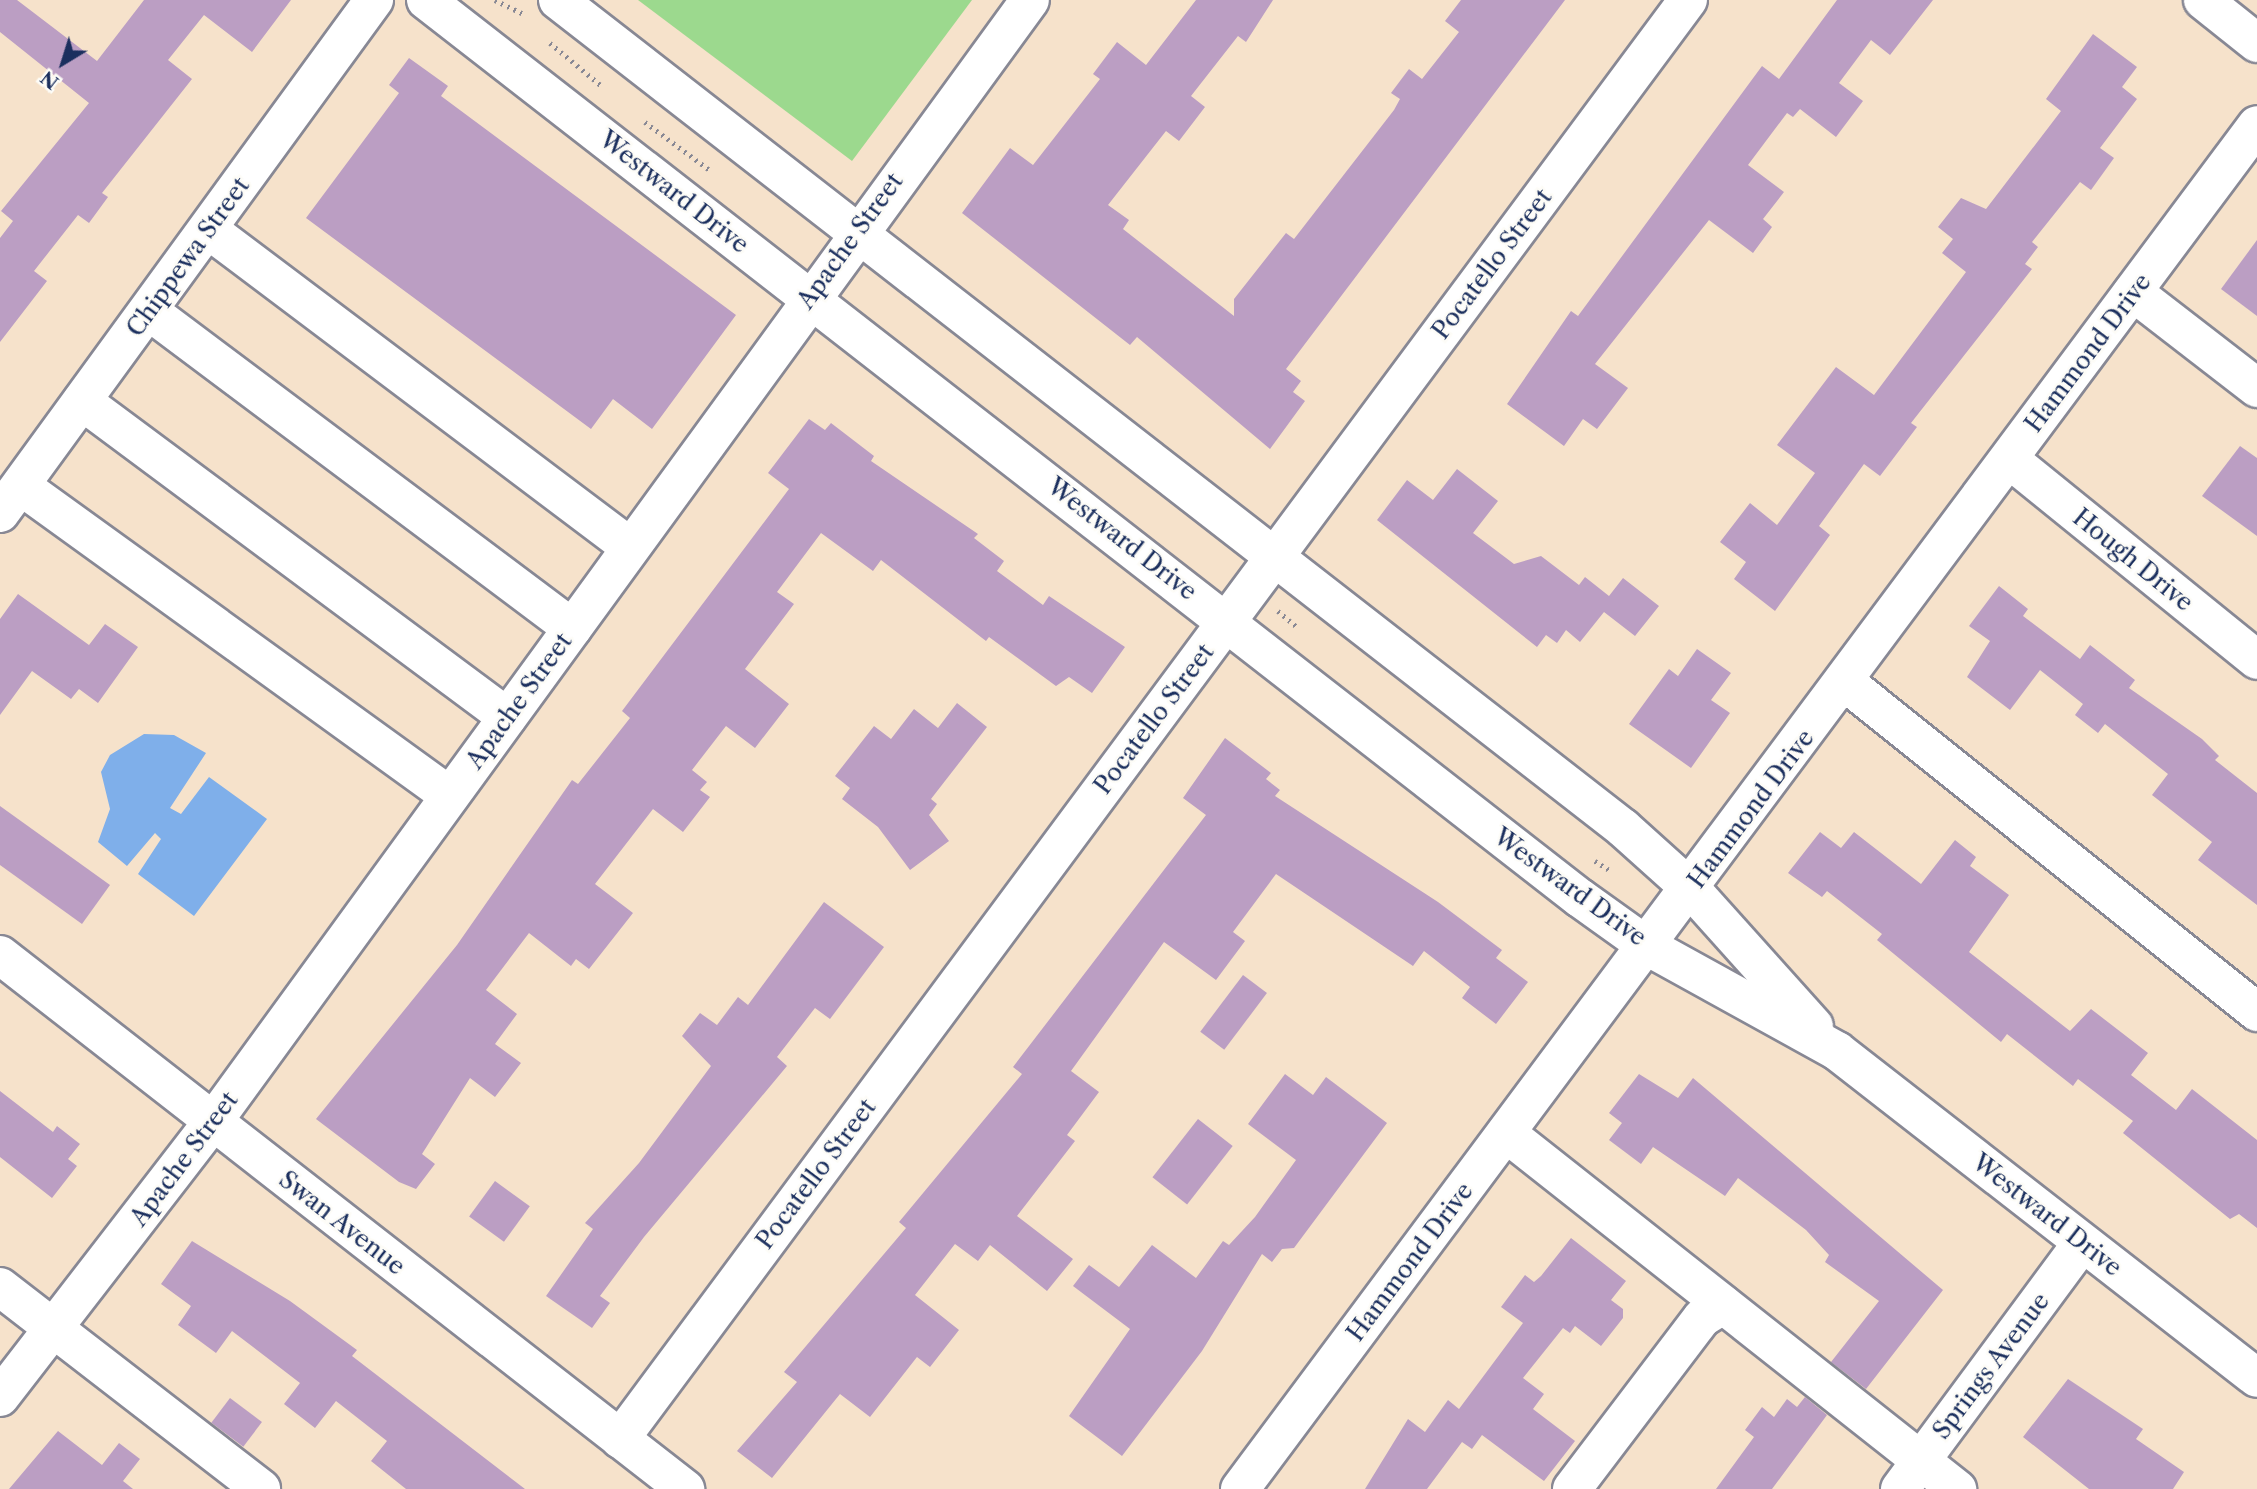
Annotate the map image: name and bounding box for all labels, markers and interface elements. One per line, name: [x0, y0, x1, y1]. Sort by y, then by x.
north arrow: [28, 28, 98, 98]
text: N: [36, 66, 63, 94]
street label: Westward Drive: [594, 125, 754, 259]
street label: Apache Street: [791, 168, 909, 314]
street label: Chippewa Street: [121, 172, 255, 342]
street label: Pocatello Street: [1426, 183, 1558, 345]
street label: Hammond Drive: [2019, 268, 2157, 438]
street label: Westward Drive: [1042, 472, 1202, 606]
street label: Hough Drive: [2067, 503, 2199, 617]
street label: Apache Street: [460, 628, 578, 774]
street label: Pocatello Street: [1088, 638, 1220, 800]
street label: Hammond Drive: [1682, 724, 1820, 894]
street label: Westward Drive: [1488, 822, 1652, 952]
street label: Apache Street: [124, 1086, 244, 1232]
street label: Pocatello Street: [750, 1093, 882, 1255]
street label: Westward Drive: [1967, 1148, 2127, 1282]
street label: Swan Avenue: [273, 1165, 411, 1281]
street label: Hammond Drive: [1341, 1177, 1479, 1347]
street label: Springs Avenue: [1926, 1287, 2056, 1445]

